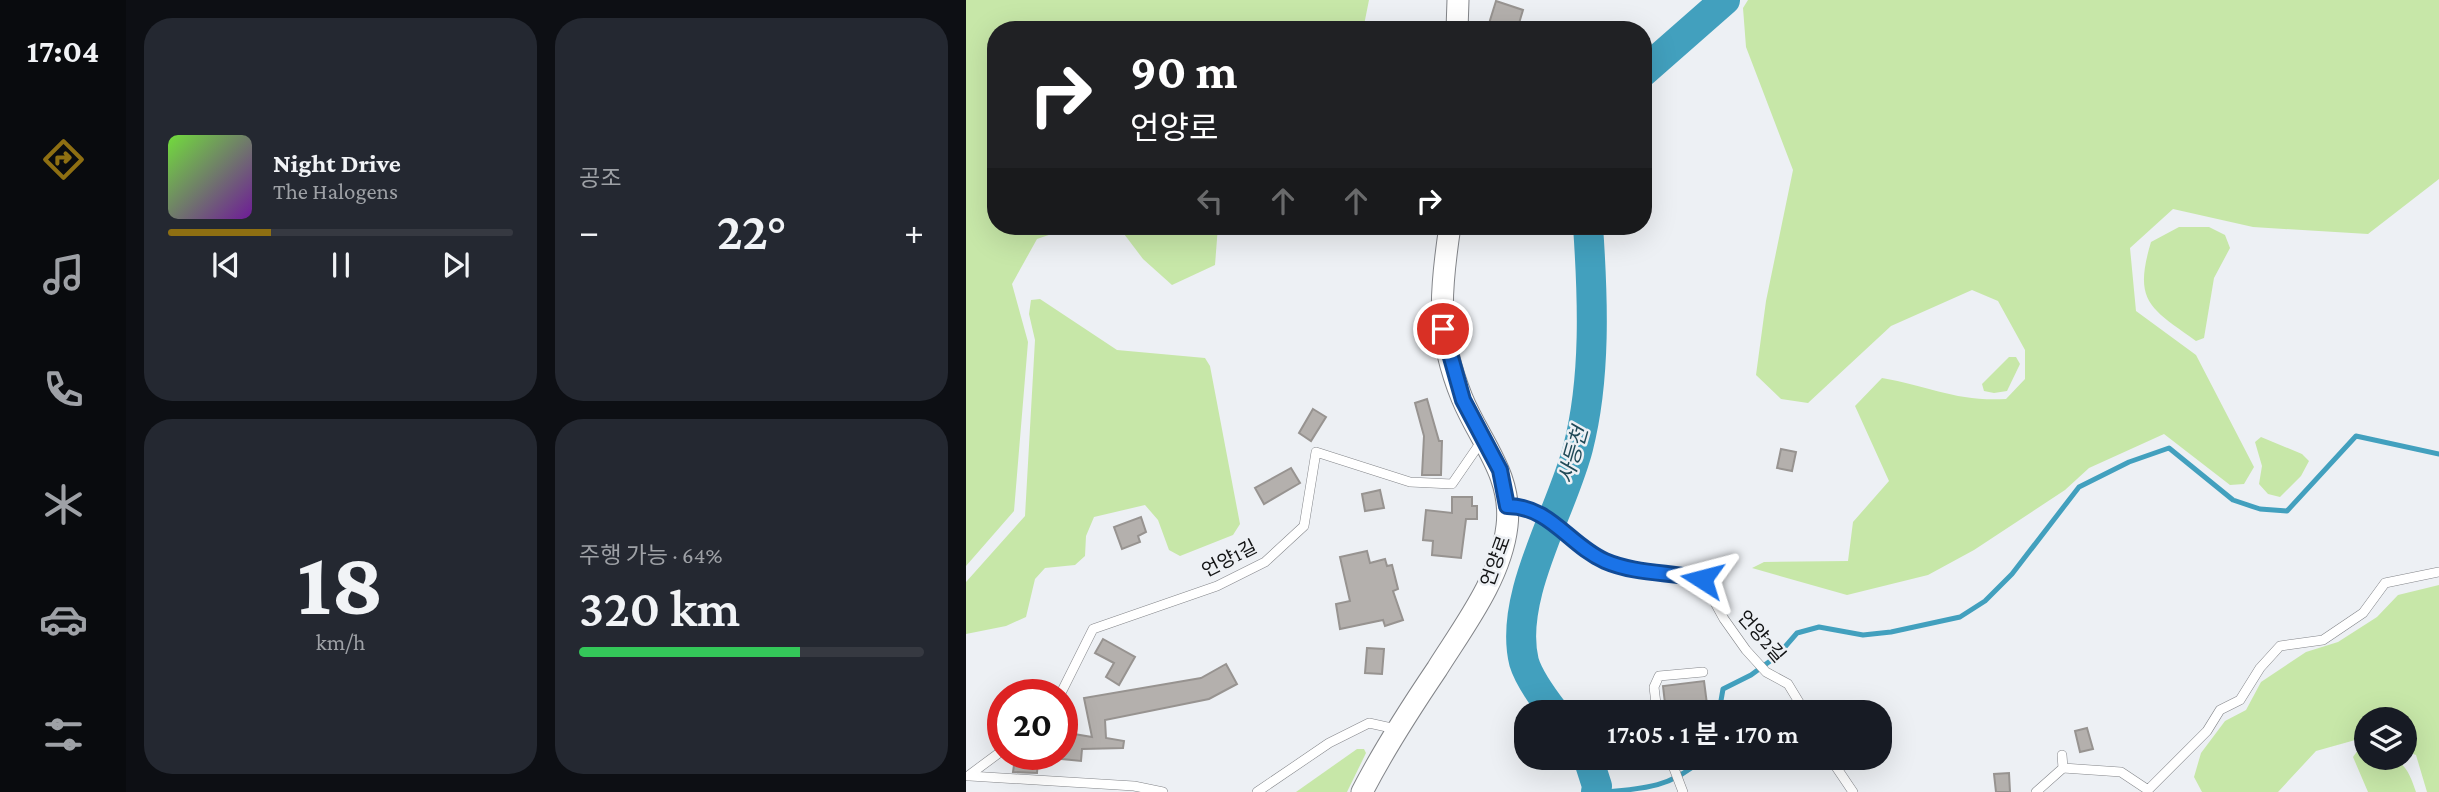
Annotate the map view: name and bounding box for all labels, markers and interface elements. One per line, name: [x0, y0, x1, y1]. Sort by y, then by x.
text: 17:04: [27, 33, 99, 69]
text: 90 m: [1130, 44, 1237, 99]
icon: right: [1015, 49, 1106, 140]
text: 언양로: [1130, 110, 1218, 146]
icon: directions: [39, 135, 88, 184]
text: Night Drive: [273, 149, 401, 178]
text: 공조: [579, 165, 621, 191]
text: The Halogens: [273, 178, 398, 204]
icon: left: [1191, 182, 1229, 220]
icon: ahead: [1264, 182, 1302, 220]
icon: ahead: [1337, 182, 1375, 220]
icon: right: [1410, 182, 1448, 220]
text: 22°: [717, 202, 786, 260]
text: −: [579, 210, 599, 252]
text: +: [904, 210, 924, 252]
icon: previous: [207, 246, 245, 284]
icon: pause: [322, 246, 360, 284]
icon: next: [437, 246, 475, 284]
icon: music: [39, 250, 88, 299]
pin: [1413, 299, 1473, 359]
icon: arrive: [1424, 310, 1462, 348]
icon: phone: [39, 365, 88, 414]
water label: 사등천: [1553, 421, 1593, 486]
icon: climate: [39, 480, 88, 529]
text: 18: [297, 532, 384, 634]
street label: 언양로: [1477, 533, 1514, 589]
street label: 언양1길: [1198, 536, 1260, 581]
text: 주행 가능 · 64%: [579, 542, 723, 568]
position arrow: [1665, 542, 1739, 616]
text: 320 km: [579, 579, 740, 637]
icon: car: [39, 595, 88, 644]
street label: 언양2길: [1734, 606, 1790, 666]
text: km/h: [316, 629, 365, 655]
speed limit sign: 20: [987, 679, 1078, 770]
map controls: [2354, 707, 2417, 770]
button: layers: [2354, 707, 2417, 770]
icon: filters: [39, 710, 88, 759]
text: 17:05 · 1 분 · 170 m: [1607, 720, 1799, 749]

